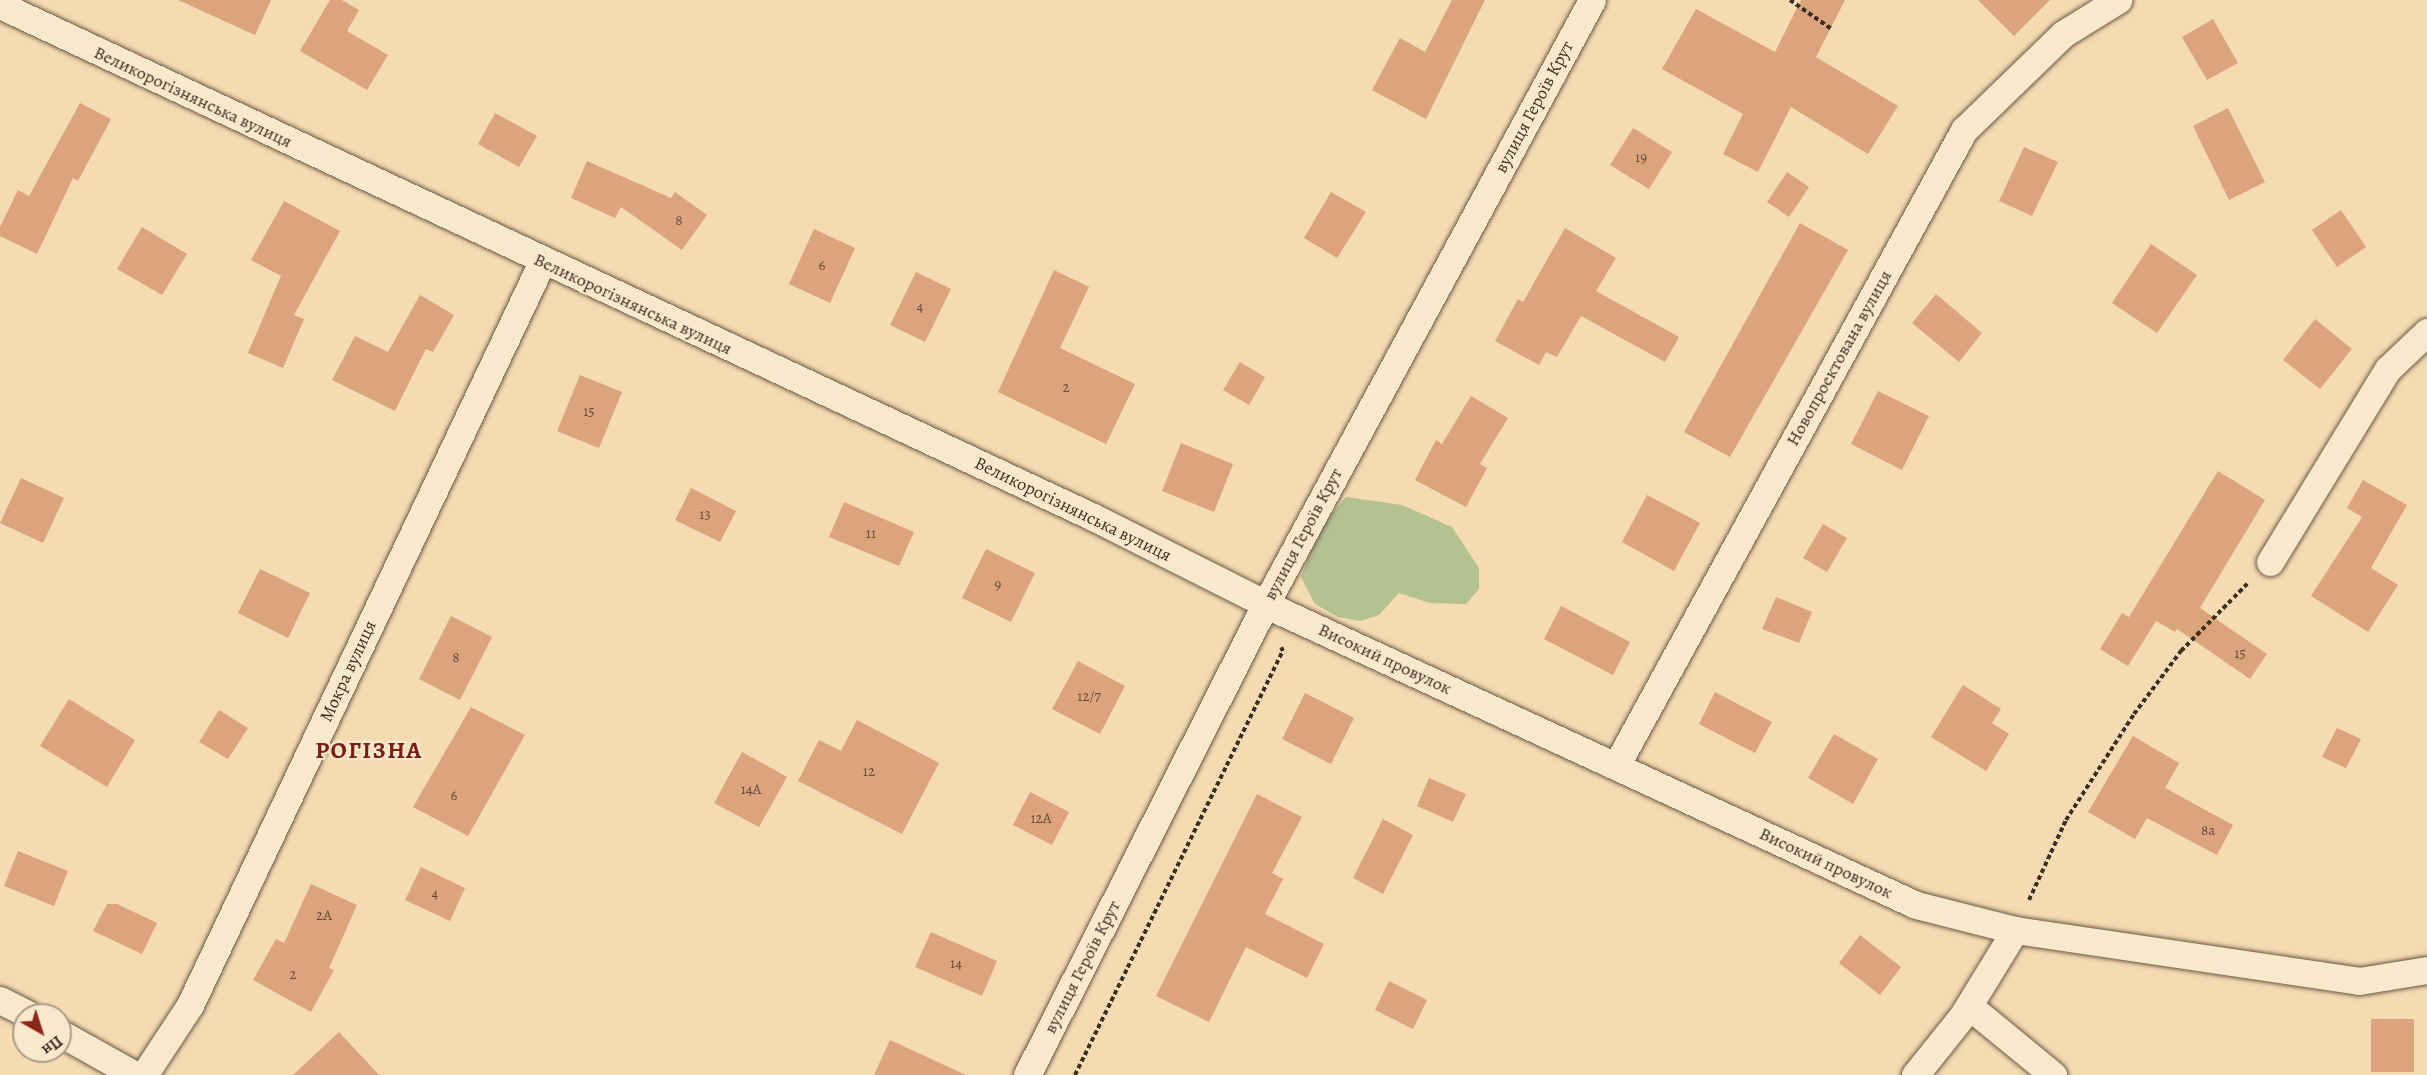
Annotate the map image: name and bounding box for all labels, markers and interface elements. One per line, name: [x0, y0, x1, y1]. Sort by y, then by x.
street label: вулиця Героїв Крут: [1490, 37, 1578, 177]
street label: Великорогізнянська вулиця: [90, 42, 296, 152]
house number: 19: [1635, 149, 1647, 167]
house number: 8: [675, 212, 683, 230]
street label: Великорогізнянська вулиця: [530, 249, 736, 359]
house number: 6: [819, 257, 825, 275]
street label: Новопроектована вулиця: [1782, 266, 1896, 450]
house number: 4: [917, 298, 923, 316]
house number: 2: [1062, 379, 1070, 397]
house number: 15: [583, 403, 595, 421]
street label: Великорогізнянська вулиця: [971, 452, 1175, 566]
street label: вулиця Героїв Крут: [1259, 464, 1347, 604]
house number: 13: [699, 506, 711, 524]
house number: 11: [866, 525, 876, 543]
house number: 9: [995, 576, 1001, 594]
street label: Мокра вулиця: [315, 617, 381, 725]
street label: Високий провулок: [1315, 619, 1455, 699]
house number: 15: [2234, 645, 2246, 663]
house number: 8: [452, 649, 460, 667]
house number: 12/7: [1077, 688, 1101, 706]
district label: РОГІЗНА: [315, 737, 423, 765]
house number: 12: [863, 763, 875, 781]
house number: 14А: [741, 781, 761, 799]
house number: 6: [451, 787, 457, 805]
house number: 12А: [1030, 810, 1052, 828]
house number: 8а: [2201, 822, 2215, 840]
street label: Високий провулок: [1756, 823, 1896, 903]
house number: 4: [432, 885, 438, 903]
street label: вулиця Героїв Крут: [1039, 897, 1125, 1037]
house number: 2А: [316, 907, 332, 925]
house number: 14: [950, 955, 962, 973]
house number: 2: [289, 966, 297, 984]
north arrow: [12, 1003, 72, 1063]
text: Пн: [37, 1030, 67, 1061]

